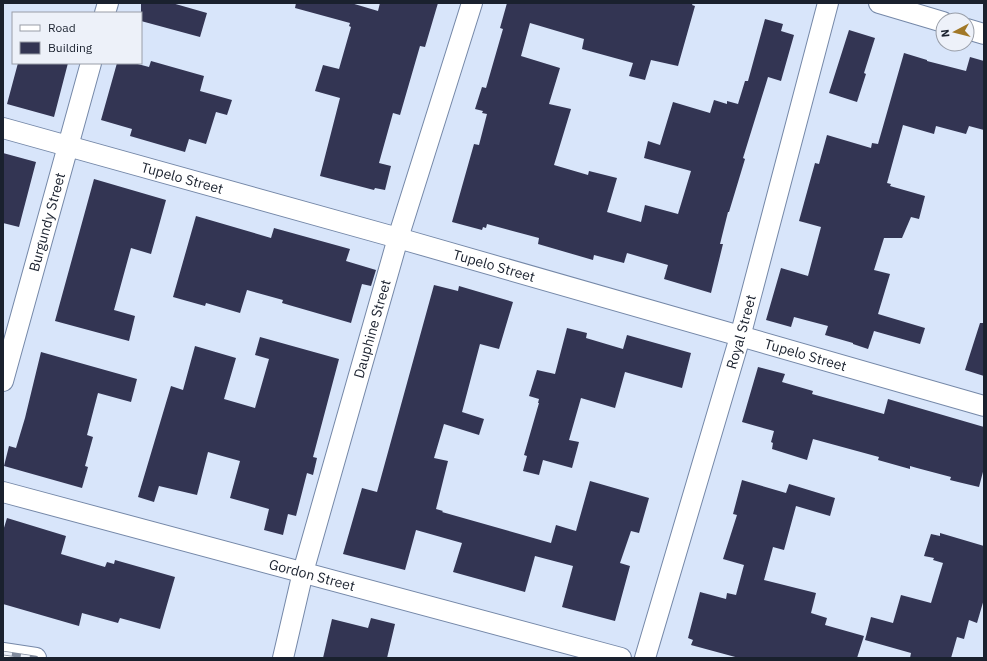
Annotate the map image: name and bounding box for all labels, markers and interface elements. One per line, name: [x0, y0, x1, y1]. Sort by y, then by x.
legend: [12, 12, 142, 64]
north arrow: [935, 12, 975, 52]
text: Road: [48, 20, 76, 35]
text: N: [938, 28, 953, 38]
text: Building: [48, 40, 93, 55]
street label: Tupelo Street: [139, 158, 225, 198]
street label: Burgundy Street: [25, 170, 69, 274]
street label: Tupelo Street: [451, 245, 537, 286]
street label: Dauphine Street: [350, 277, 395, 380]
street label: Royal Street: [722, 293, 760, 371]
street label: Tupelo Street: [762, 335, 849, 375]
street label: Gordon Street: [267, 555, 357, 595]

